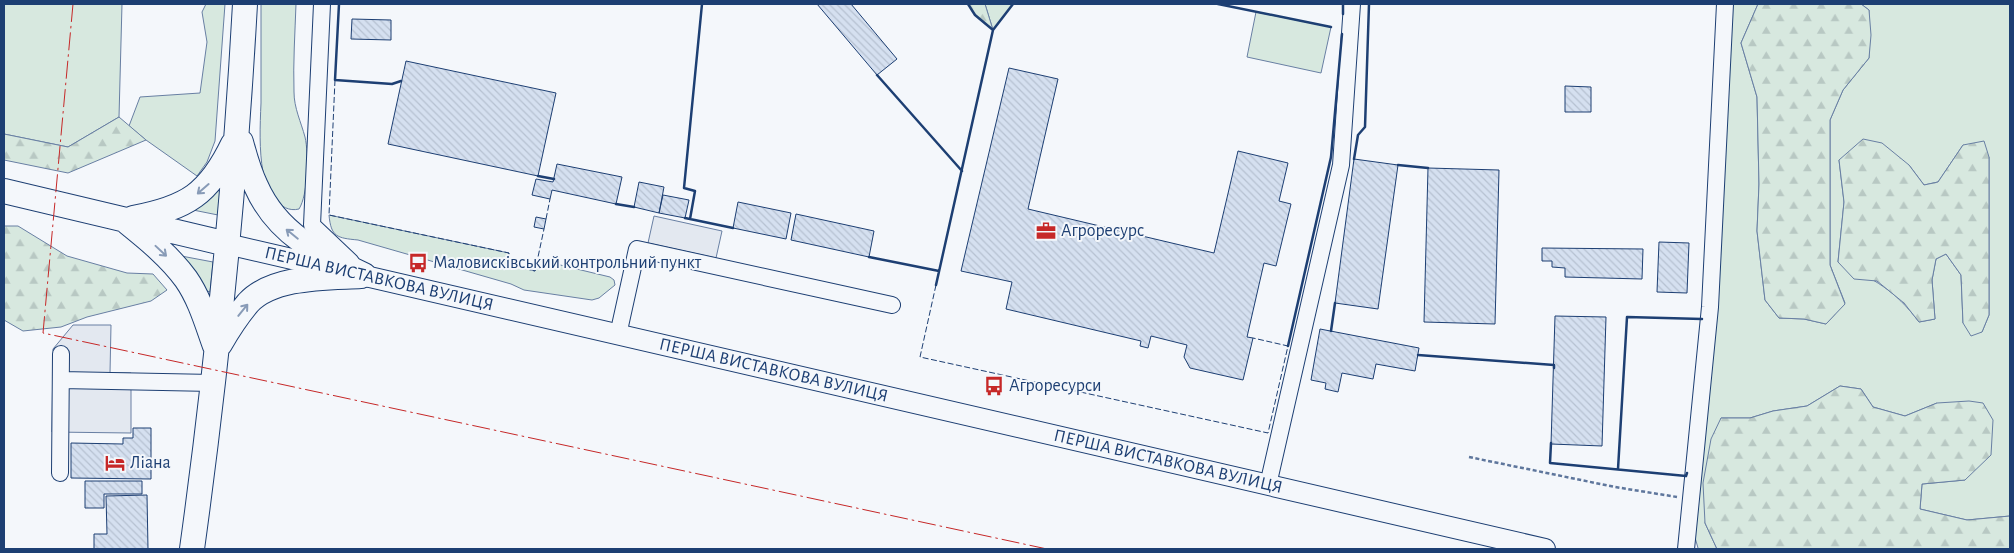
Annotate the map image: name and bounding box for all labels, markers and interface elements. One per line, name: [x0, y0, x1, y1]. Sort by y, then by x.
one-way arrow: [196, 183, 209, 195]
office icon: Агроресурс: [1035, 220, 1057, 242]
place label: Агроресурс: [1061, 222, 1144, 240]
one-way arrow: [286, 228, 299, 239]
street label: ПЕРША ВИСТАВКОВА ВУЛИЦЯ: [263, 244, 495, 314]
one-way arrow: [155, 245, 168, 257]
bus stop icon: Маловисківський контрольний пункт: [407, 252, 429, 274]
place label: Маловисківський контрольний пункт: [433, 254, 702, 272]
one-way arrow: [237, 303, 248, 316]
street label: ПЕРША ВИСТАВКОВА ВУЛИЦЯ: [657, 335, 890, 406]
bus stop icon: Агроресурси: [983, 375, 1005, 397]
place label: Агроресурси: [1009, 377, 1102, 395]
street label: ПЕРША ВИСТАВКОВА ВУЛИЦЯ: [1052, 427, 1284, 497]
hotel icon: Ліана: [104, 452, 126, 474]
place label: Ліана: [130, 454, 171, 472]

